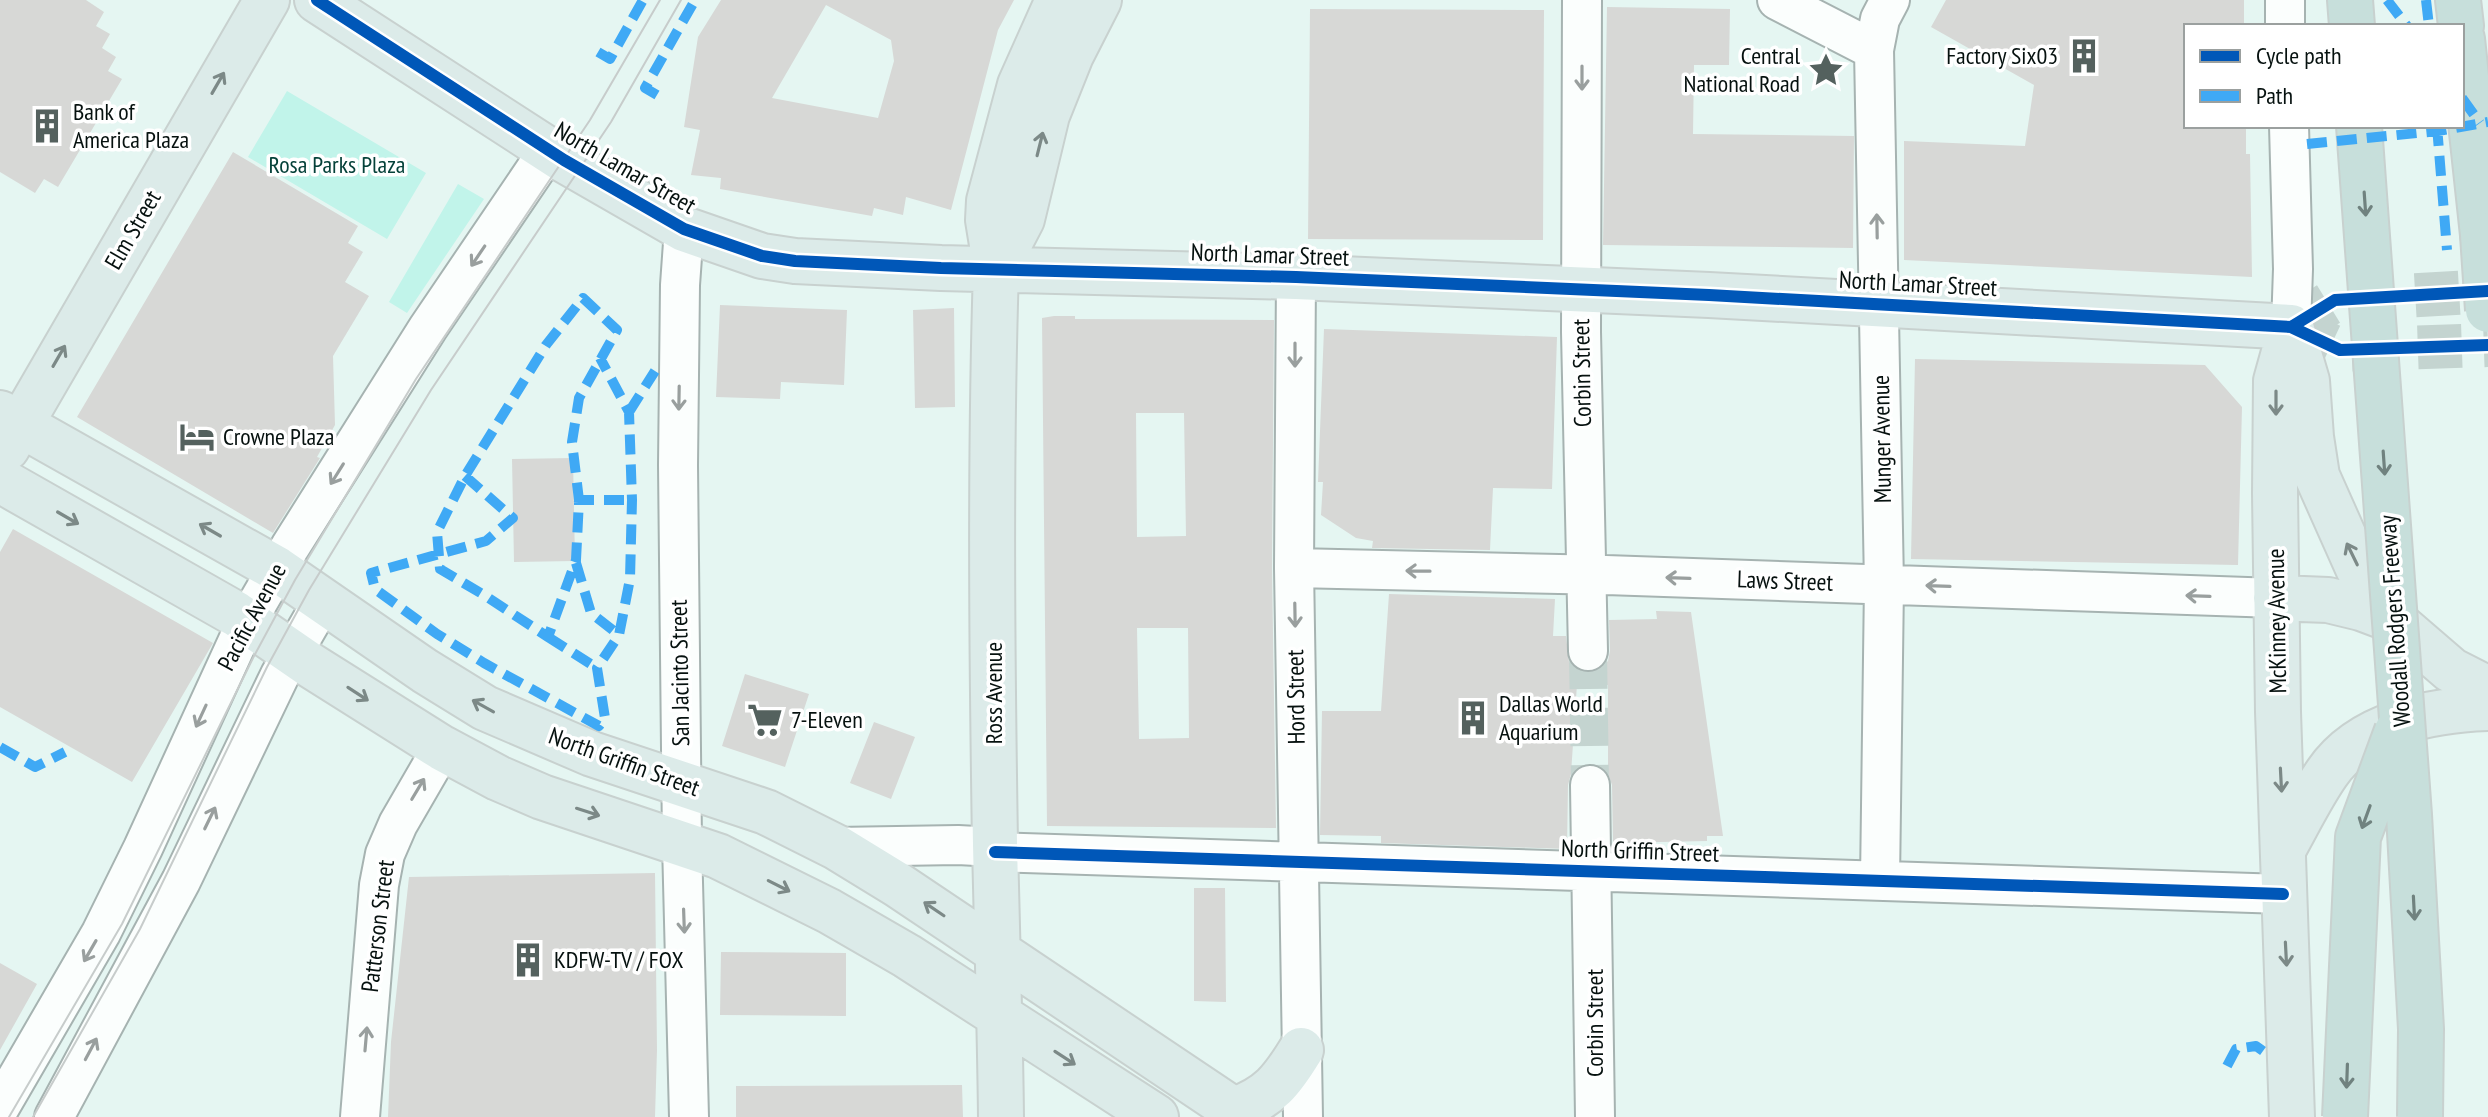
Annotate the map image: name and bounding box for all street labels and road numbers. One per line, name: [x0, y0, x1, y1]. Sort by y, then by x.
street label: North Lamar Street: [549, 115, 702, 221]
street label: Elm Street: [98, 184, 168, 275]
street label: North Lamar Street: [1190, 236, 1350, 273]
street label: North Lamar Street: [1838, 264, 1998, 303]
street label: Corbin Street: [1565, 318, 1598, 427]
street label: Munger Avenue: [1865, 375, 1898, 503]
street label: Woodall Rodgers Freeway: [2372, 514, 2417, 728]
street label: McKinney Avenue: [2260, 548, 2293, 694]
street label: Pacific Avenue: [210, 558, 293, 676]
street label: Laws Street: [1736, 563, 1834, 598]
street label: San Jacinto Street: [663, 599, 696, 747]
street label: Ross Avenue: [978, 642, 1009, 744]
street label: Hord Street: [1279, 649, 1312, 745]
street label: North Griffin Street: [545, 720, 704, 803]
street label: North Griffin Street: [1560, 832, 1720, 869]
street label: Patterson Street: [354, 858, 401, 994]
street label: Corbin Street: [1579, 969, 1610, 1077]

